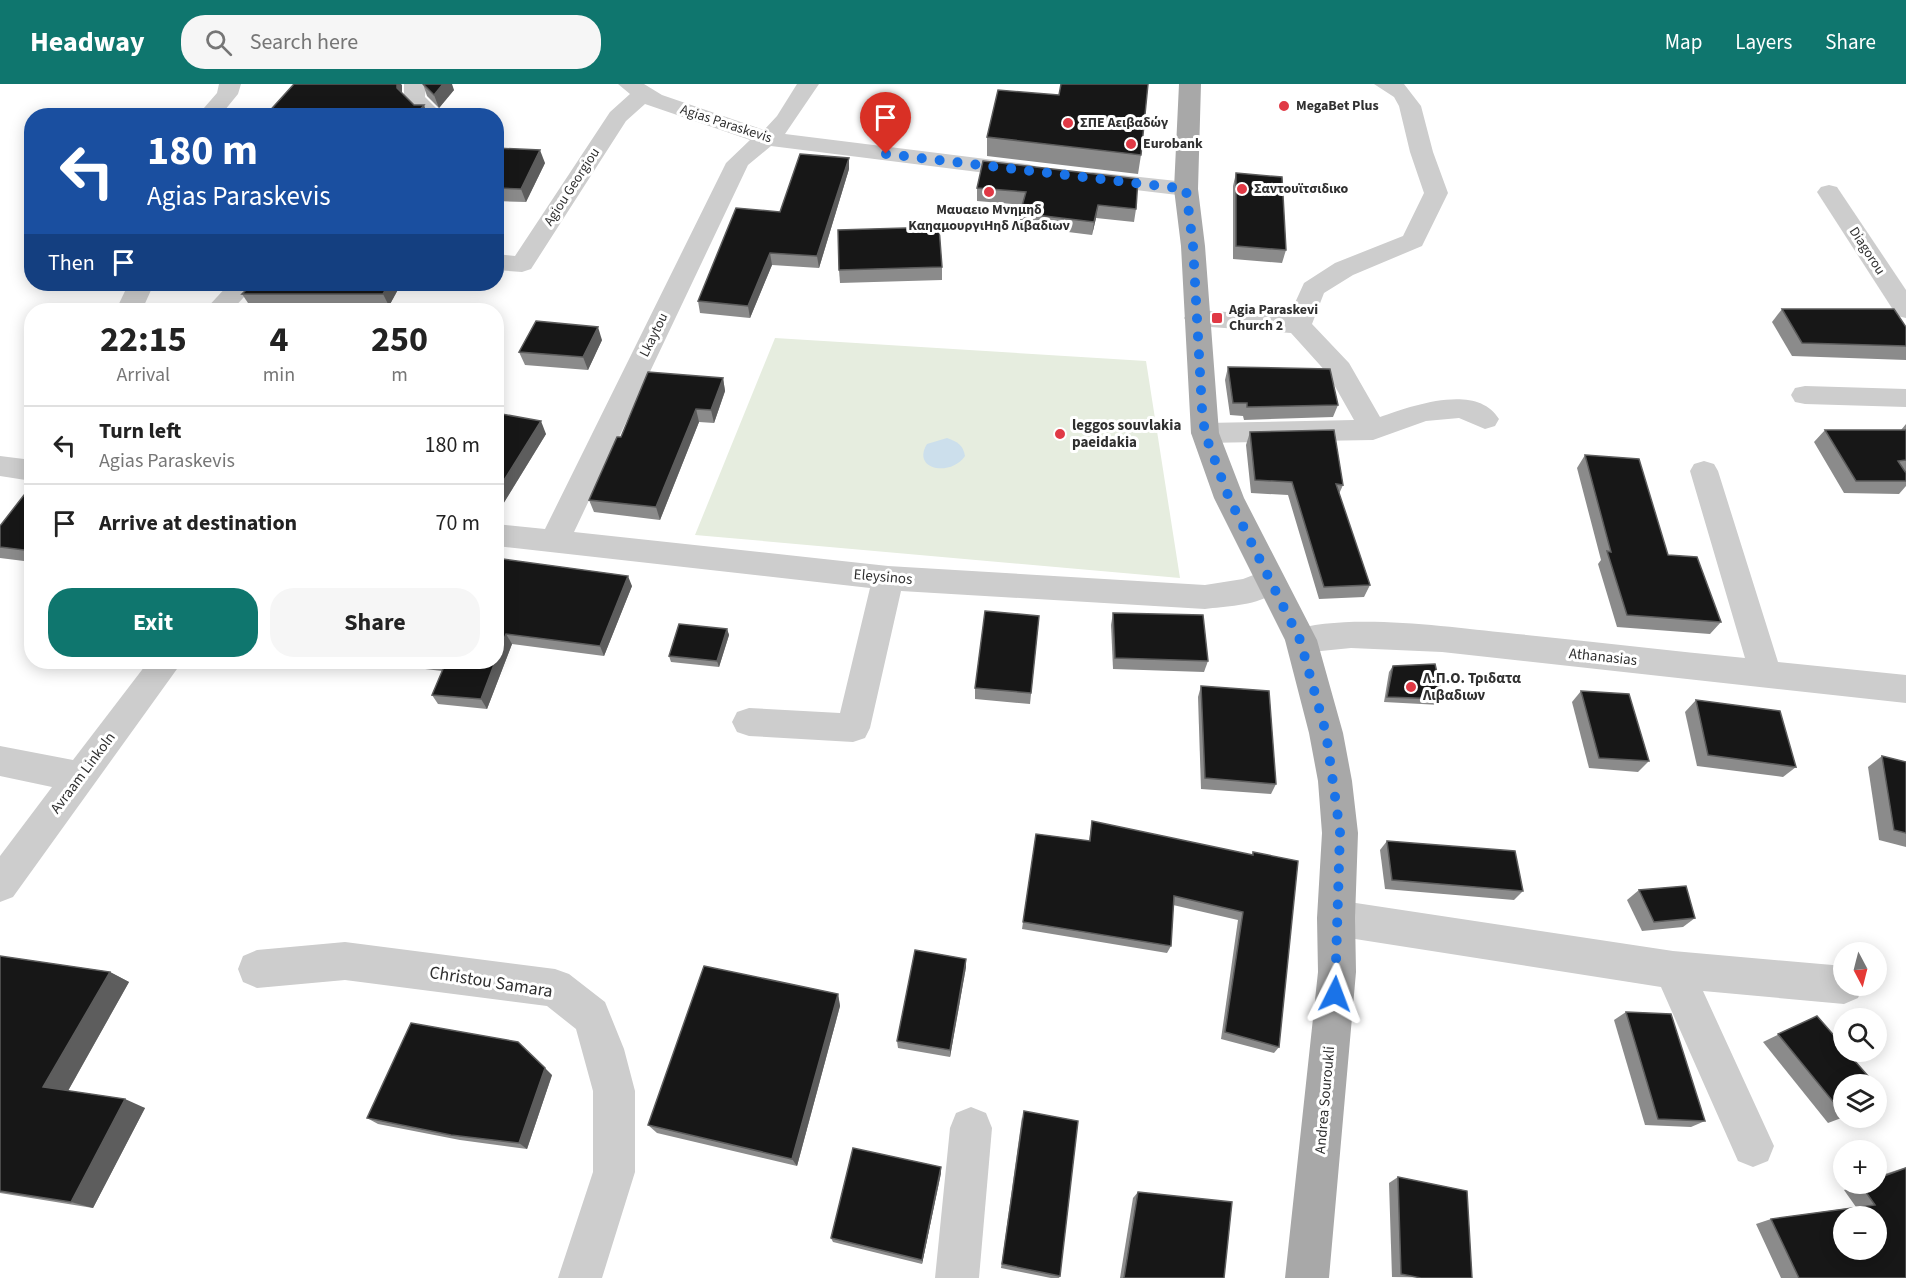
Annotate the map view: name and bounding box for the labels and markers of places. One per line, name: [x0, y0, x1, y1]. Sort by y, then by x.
pin: [860, 92, 911, 154]
place label: MegaBet Plus: [1296, 96, 1379, 116]
marker: MegaBet Plus: [1277, 99, 1291, 113]
place label: ΣΠΕ Αειβαδώγ: [1080, 113, 1169, 133]
marker: ΣΠΕ Αειβαδώγ: [1061, 116, 1075, 130]
place label: Eurobank: [1143, 134, 1203, 154]
marker: Eurobank: [1124, 137, 1138, 151]
place label: Σαντουϊτσιδικο: [1254, 179, 1349, 199]
marker: Σαντουϊτσιδικο: [1235, 182, 1249, 196]
marker: Μαυαειο Μνημηδ ΚαηαμουργιΗηδ Λιβαδιων: [982, 185, 996, 199]
place label: Μαυαειο Μνημηδ ΚαηαμουργιΗηδ Λιβαδιων: [908, 200, 1070, 236]
place label: Agia Paraskevi Church 2: [1228, 300, 1318, 336]
marker: Agia Paraskevi Church 2: [1210, 311, 1224, 325]
place label: leggos souvlakia paeidakia: [1072, 415, 1181, 453]
marker: leggos souvlakia paeidakia: [1053, 427, 1067, 441]
place label: Λ.Π.Ο. Τριδατα Λιβαδιων: [1422, 668, 1521, 706]
marker: Λ.Π.Ο. Τριδατα Λιβαδιων: [1404, 680, 1418, 694]

